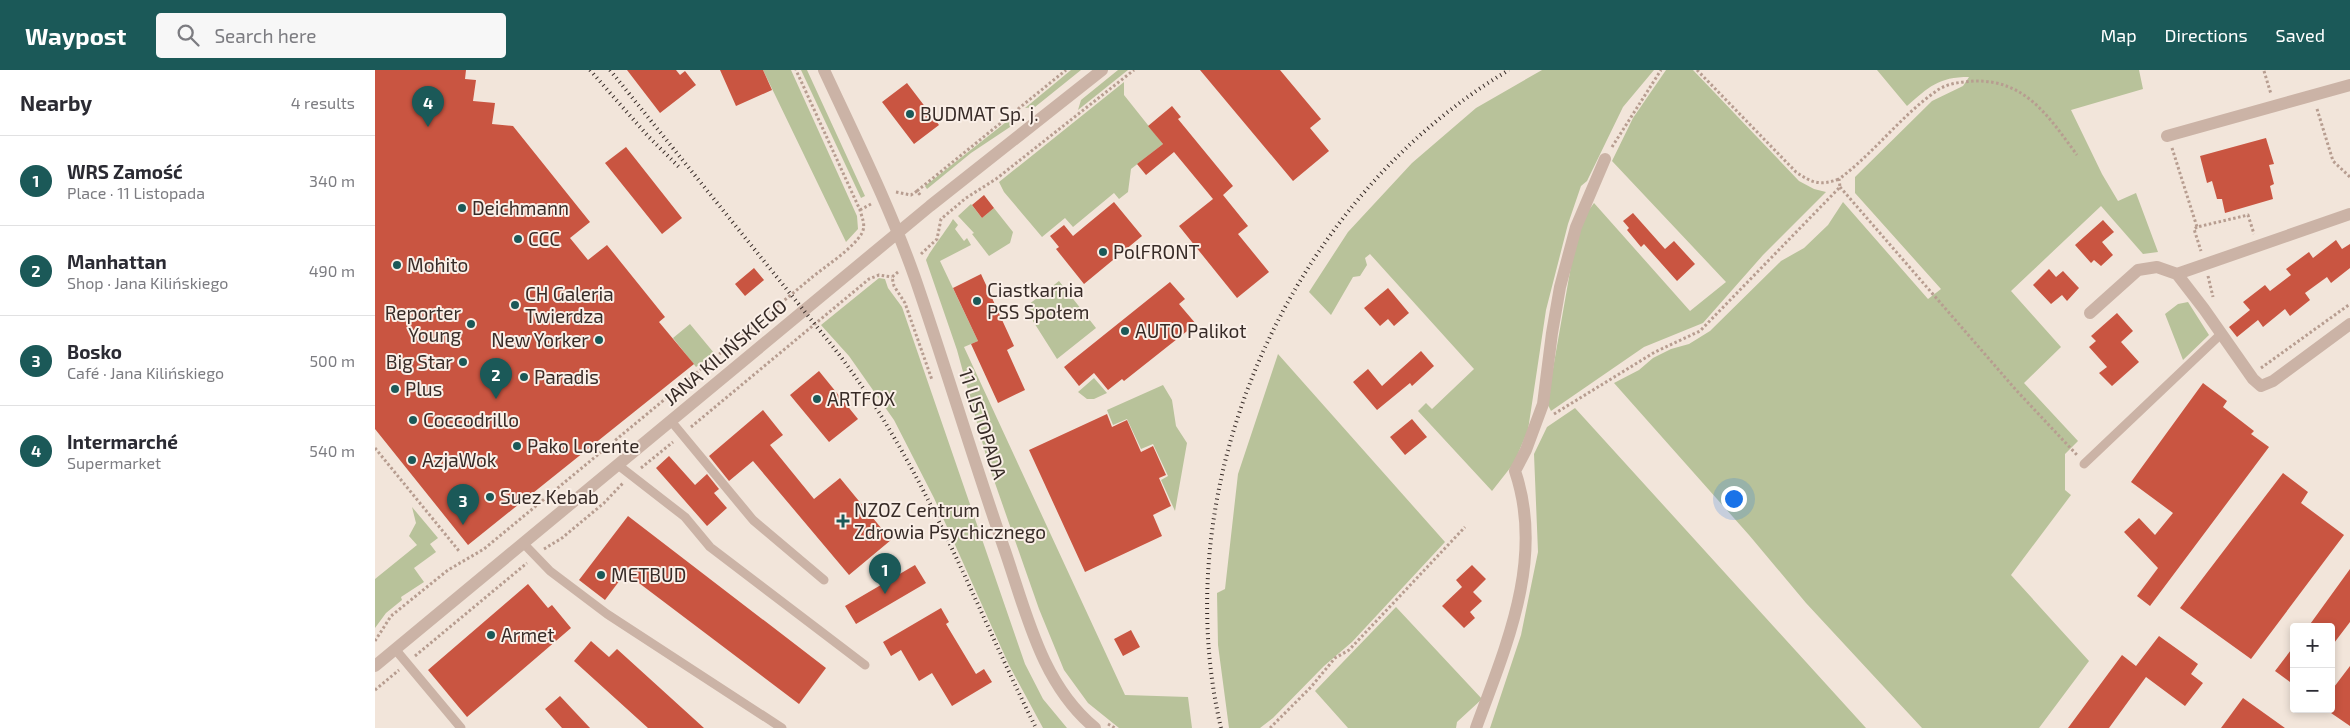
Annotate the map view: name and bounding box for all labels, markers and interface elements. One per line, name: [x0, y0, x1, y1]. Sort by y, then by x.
search box: [156, 13, 506, 58]
text: Waypost: [25, 21, 126, 50]
icon: search: [174, 21, 202, 49]
text: Search here: [214, 24, 317, 47]
text: Map: [2100, 24, 2137, 46]
text: Directions: [2165, 24, 2248, 46]
text: Saved: [2276, 24, 2325, 46]
pin: 4: [412, 86, 444, 127]
text: Nearby: [20, 90, 92, 115]
text: 4 results: [291, 93, 355, 112]
place label: BUDMAT Sp. j.: [920, 102, 1039, 125]
marker: BUDMAT Sp. j.: [904, 108, 916, 120]
text: WRS Zamość: [67, 160, 183, 183]
text: 1: [33, 171, 39, 190]
text: 340 m: [309, 171, 355, 190]
text: Place · 11 Listopada: [67, 183, 205, 202]
place label: Deichmann: [472, 196, 569, 219]
marker: Deichmann: [456, 202, 468, 214]
place label: CCC: [528, 227, 560, 250]
marker: CCC: [512, 233, 524, 245]
place label: PolFRONT: [1113, 240, 1200, 263]
marker: PolFRONT: [1097, 246, 1109, 258]
text: Manhattan: [67, 250, 167, 273]
place label: Mohito: [407, 253, 468, 276]
marker: Mohito: [391, 259, 403, 271]
text: 2: [31, 261, 41, 280]
text: 490 m: [309, 261, 355, 280]
text: Shop · Jana Kilińskiego: [67, 273, 228, 292]
place label: Ciastkarnia PSS Społem: [987, 278, 1089, 323]
place label: CH Galeria Twierdza: [525, 282, 614, 327]
street label: JANA KILIŃSKIEGO: [658, 293, 791, 410]
marker: Ciastkarnia PSS Społem: [971, 295, 983, 307]
marker: CH Galeria Twierdza: [509, 299, 521, 311]
place label: Reporter Young: [385, 301, 461, 346]
marker: Reporter Young: [465, 318, 477, 330]
place label: AUTO Palikot: [1135, 319, 1246, 342]
marker: AUTO Palikot: [1119, 325, 1131, 337]
place label: New Yorker: [491, 328, 589, 351]
marker: New Yorker: [593, 334, 605, 346]
text: Bosko: [67, 340, 122, 363]
place label: Big Star: [386, 350, 453, 373]
text: 3: [31, 351, 41, 370]
text: 500 m: [310, 351, 355, 370]
marker: Big Star: [457, 356, 469, 368]
pin: 2: [480, 358, 512, 399]
text: Café · Jana Kilińskiego: [67, 363, 224, 382]
place label: Paradis: [534, 365, 599, 388]
street label: 11 LISTOPADA: [955, 366, 1012, 482]
marker: Paradis: [518, 371, 530, 383]
place label: Plus: [405, 377, 442, 400]
marker: Plus: [389, 383, 401, 395]
place label: ARTFOX: [827, 387, 896, 410]
marker: ARTFOX: [811, 393, 823, 405]
place label: Coccodrillo: [423, 408, 519, 431]
marker: Coccodrillo: [407, 414, 419, 426]
text: Intermarché: [67, 430, 178, 453]
place label: Pako Lorente: [527, 434, 640, 457]
marker: Pako Lorente: [511, 440, 523, 452]
text: 4: [31, 441, 41, 460]
text: 540 m: [309, 441, 355, 460]
place label: AzjaWok: [422, 448, 497, 471]
text: Supermarket: [67, 453, 161, 472]
marker: AzjaWok: [406, 454, 418, 466]
pin: 3: [447, 484, 479, 525]
place label: Suez Kebab: [500, 485, 599, 508]
your location: [1721, 486, 1747, 512]
marker: Suez Kebab: [484, 491, 496, 503]
place label: NZOZ Centrum Zdrowia Psychicznego: [854, 498, 1046, 543]
marker: NZOZ Centrum Zdrowia Psychicznego: [836, 514, 850, 528]
pin: 1: [869, 553, 901, 594]
place label: METBUD: [611, 563, 686, 586]
marker: METBUD: [595, 569, 607, 581]
place label: Armet: [501, 623, 555, 646]
map controls: [2290, 623, 2335, 713]
button: +: [2290, 623, 2335, 668]
marker: Armet: [485, 629, 497, 641]
button: −: [2290, 668, 2335, 713]

